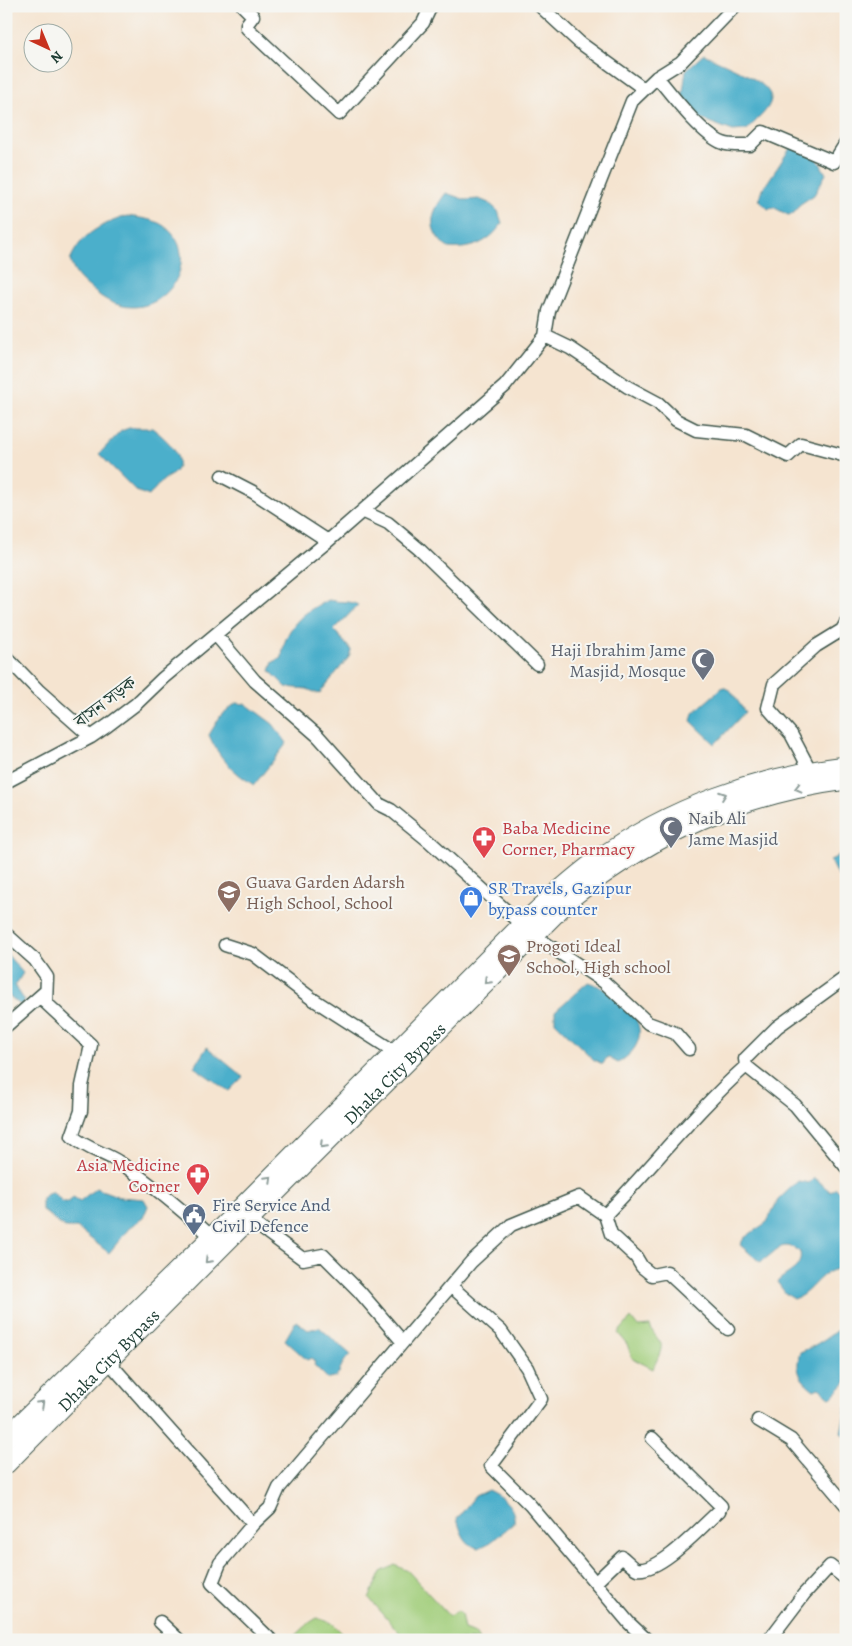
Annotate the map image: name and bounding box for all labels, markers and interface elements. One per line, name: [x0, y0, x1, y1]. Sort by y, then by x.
north arrow: [22, 22, 72, 72]
text: N: [46, 47, 67, 67]
place label: Haji Ibrahim Jame Masjid, Mosque: [551, 638, 686, 683]
mosque icon: Haji Ibrahim Jame Masjid, Mosque: [690, 647, 716, 681]
street label: বাসন সড়ক: [68, 670, 142, 734]
one-way arrow: [794, 782, 802, 792]
one-way arrow: [718, 791, 727, 801]
place label: Naib Ali Jame Masjid: [688, 806, 779, 851]
mosque icon: Naib Ali Jame Masjid: [658, 815, 684, 849]
place label: Baba Medicine Corner, Pharmacy: [502, 816, 635, 861]
pharmacy icon: Baba Medicine Corner, Pharmacy: [471, 825, 497, 859]
place label: Guava Garden Adarsh High School, School: [246, 870, 406, 915]
place label: SR Travels, Gazipur bypass counter: [488, 876, 632, 921]
school or university icon: Guava Garden Adarsh High School, School: [216, 879, 242, 913]
shop icon: SR Travels, Gazipur bypass counter: [458, 885, 484, 919]
place label: Progoti Ideal School, High school: [526, 934, 671, 979]
school or university icon: Progoti Ideal School, High school: [496, 943, 522, 977]
one-way arrow: [484, 975, 493, 984]
street label: Dhaka City Bypass: [338, 1017, 451, 1130]
one-way arrow: [319, 1139, 328, 1148]
place label: Asia Medicine Corner: [76, 1153, 180, 1198]
pharmacy icon: Asia Medicine Corner: [185, 1162, 211, 1196]
one-way arrow: [263, 1176, 272, 1185]
place label: Fire Service And Civil Defence: [212, 1193, 331, 1238]
public building icon: Fire Service And Civil Defence: [181, 1202, 207, 1236]
one-way arrow: [205, 1254, 214, 1263]
street label: Dhaka City Bypass: [52, 1304, 165, 1417]
one-way arrow: [35, 1401, 44, 1410]

